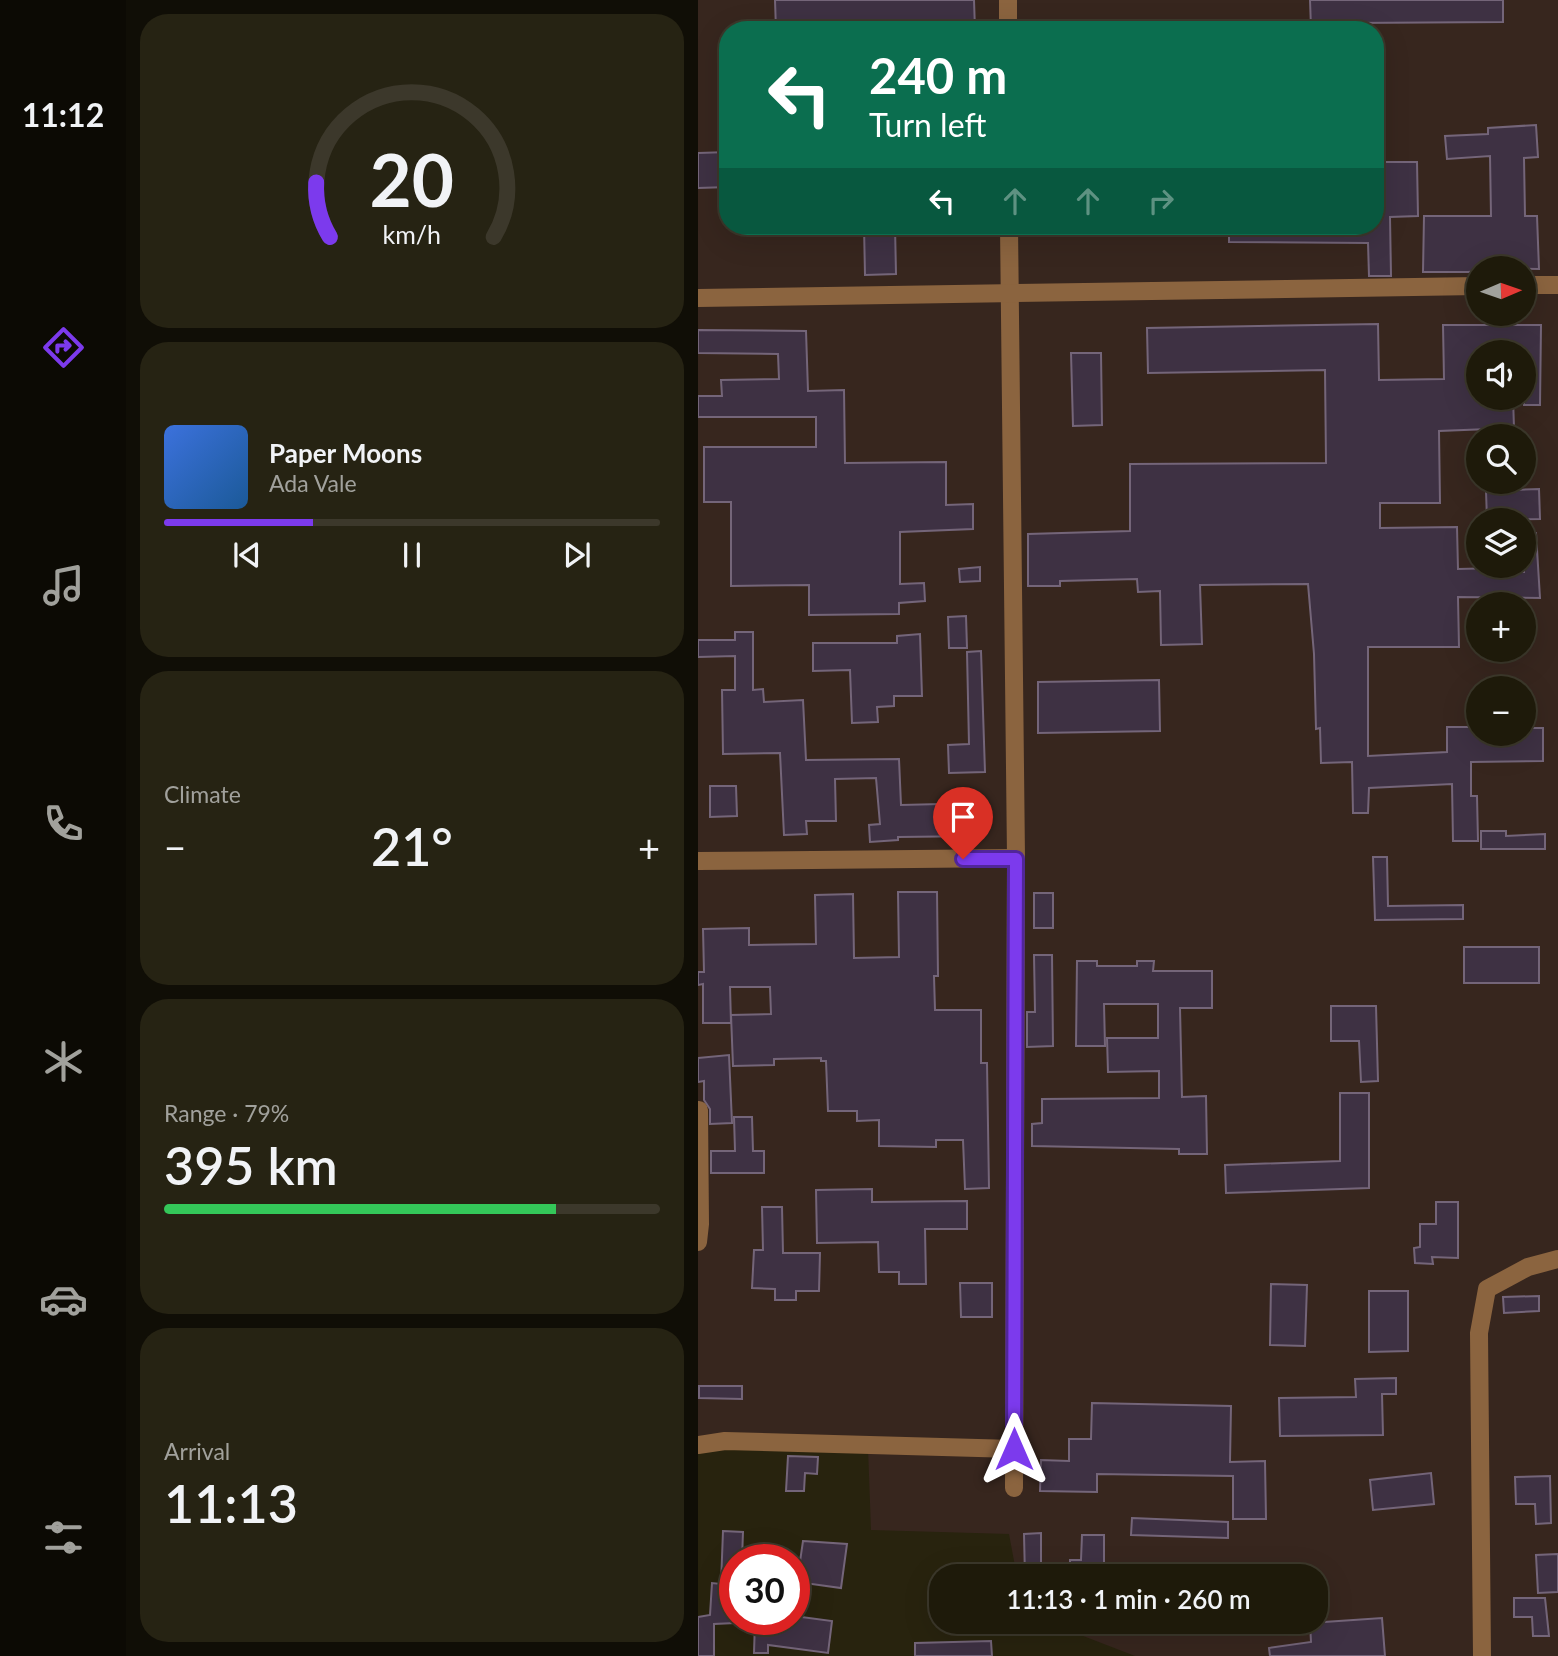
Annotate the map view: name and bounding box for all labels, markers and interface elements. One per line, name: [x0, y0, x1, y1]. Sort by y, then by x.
text: 240 m: [869, 46, 1007, 104]
icon: left: [754, 49, 845, 140]
text: 11:12: [22, 95, 104, 134]
text: Turn left: [869, 105, 986, 144]
text: 20: [370, 136, 454, 224]
icon: left: [923, 182, 961, 220]
icon: ahead: [996, 182, 1034, 220]
icon: ahead: [1069, 182, 1107, 220]
icon: right: [1142, 182, 1180, 220]
text: km/h: [383, 219, 441, 249]
north arrow: [1466, 256, 1536, 326]
map controls: [1466, 256, 1536, 746]
icon: directions: [39, 323, 88, 372]
button: sound: [1466, 340, 1536, 410]
button: search: [1466, 424, 1536, 494]
text: Paper Moons: [269, 437, 422, 469]
text: Ada Vale: [269, 469, 357, 497]
button: layers: [1466, 508, 1536, 578]
icon: previous: [228, 536, 266, 574]
icon: pause: [393, 536, 431, 574]
icon: next: [558, 536, 596, 574]
icon: music: [39, 561, 88, 610]
button: +: [1466, 592, 1536, 662]
button: −: [1466, 676, 1536, 746]
text: Climate: [164, 780, 241, 808]
pin: [933, 787, 993, 859]
icon: arrive: [944, 798, 982, 836]
icon: phone: [39, 799, 88, 848]
text: 21°: [371, 815, 453, 877]
text: −: [164, 824, 186, 870]
text: +: [638, 824, 660, 870]
icon: climate: [39, 1037, 88, 1086]
text: Range · 79%: [164, 1099, 289, 1127]
text: 395 km: [164, 1134, 338, 1196]
icon: car: [39, 1275, 88, 1324]
position arrow: [977, 1412, 1051, 1486]
text: Arrival: [164, 1437, 230, 1465]
text: 11:13: [164, 1472, 298, 1534]
icon: filters: [39, 1513, 88, 1562]
speed limit sign: 30: [719, 1544, 810, 1635]
text: 11:13 · 1 min · 260 m: [1006, 1583, 1251, 1615]

